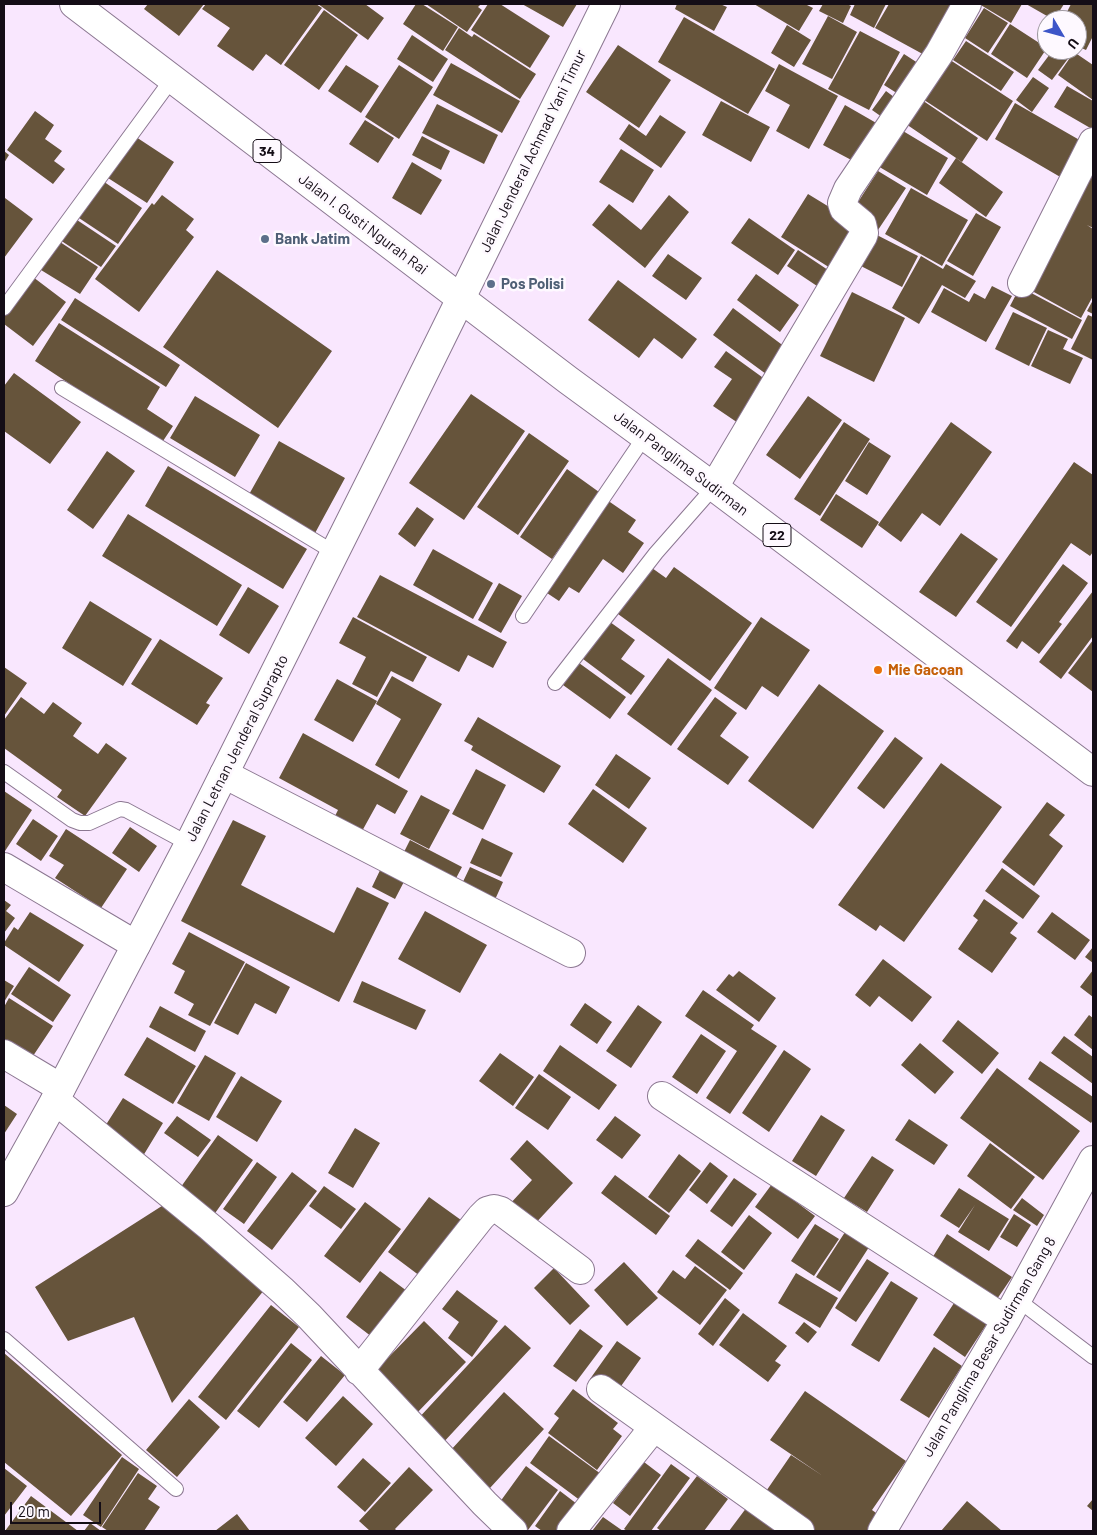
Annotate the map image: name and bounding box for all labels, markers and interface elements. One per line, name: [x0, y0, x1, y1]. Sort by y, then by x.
north arrow: [1037, 10, 1087, 60]
text: U: [1064, 35, 1083, 52]
street label: Jalan Jenderal Achmad Yani Timur: [476, 47, 590, 255]
road number: 34: [253, 140, 281, 162]
street label: Jalan I. Gusti Ngurah Rai: [295, 169, 431, 279]
place label: Bank Jatim: [275, 230, 350, 248]
marker: Bank Jatim: [259, 233, 271, 245]
place label: Pos Polisi: [501, 275, 564, 293]
marker: Pos Polisi: [485, 278, 497, 290]
street label: Jalan Panglima Sudirman: [610, 406, 752, 520]
road number: 22: [763, 524, 791, 546]
street label: Jalan Letnan Jenderal Suprapto: [182, 651, 292, 845]
place label: Mie Gacoan: [888, 661, 963, 679]
marker: Mie Gacoan: [872, 664, 884, 676]
street label: Jalan Panglima Besar Sudirman Gang 8: [918, 1234, 1060, 1460]
scale bar: [12, 1492, 104, 1524]
text: 20 m: [18, 1502, 50, 1520]

